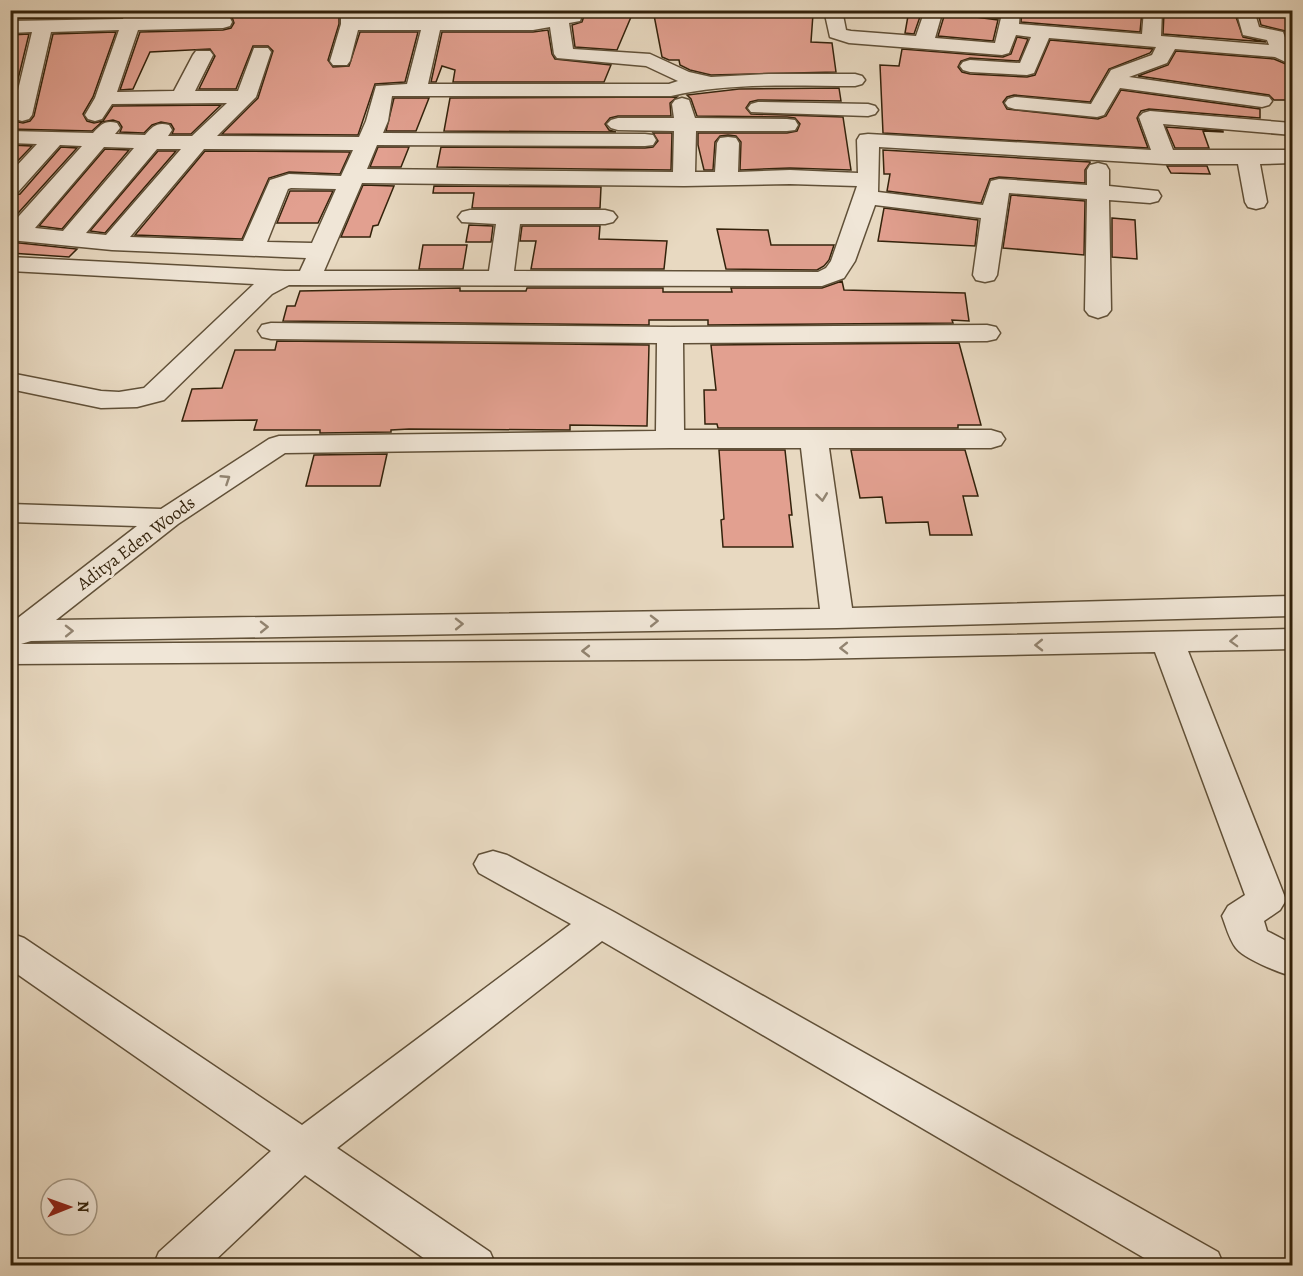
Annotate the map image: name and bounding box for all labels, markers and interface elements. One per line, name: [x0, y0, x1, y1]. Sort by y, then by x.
one-way arrow: [219, 475, 230, 486]
street label: Aditya Eden Woods: [71, 491, 200, 596]
one-way arrow: [815, 493, 827, 502]
one-way arrow: [649, 614, 658, 627]
one-way arrow: [454, 618, 463, 630]
one-way arrow: [259, 621, 268, 633]
one-way arrow: [64, 624, 73, 637]
one-way arrow: [1230, 634, 1239, 647]
one-way arrow: [1035, 638, 1044, 651]
one-way arrow: [840, 642, 849, 654]
one-way arrow: [582, 644, 591, 657]
north arrow: [39, 1177, 99, 1237]
text: N: [72, 1201, 94, 1213]

